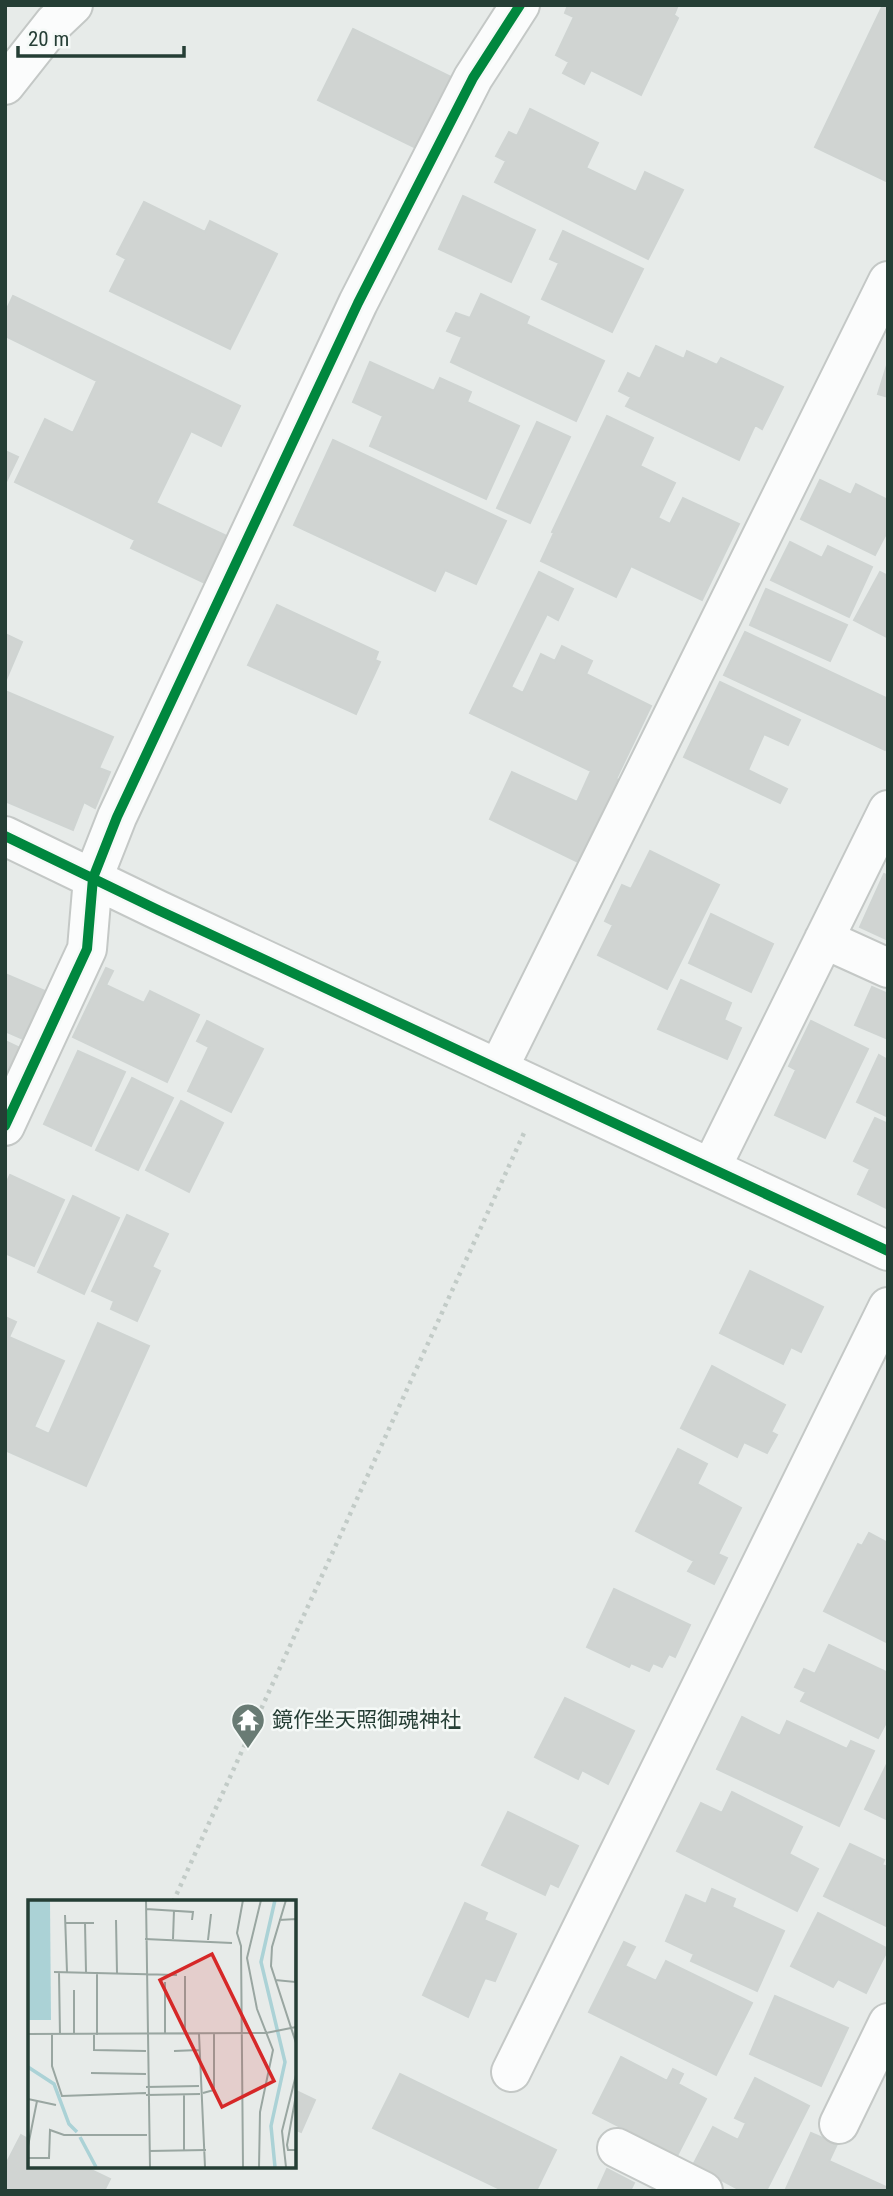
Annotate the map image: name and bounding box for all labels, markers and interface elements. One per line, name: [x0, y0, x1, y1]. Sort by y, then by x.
scale bar: [18, 14, 184, 58]
text: 20 m: [28, 27, 69, 51]
temple icon: 鏡作坐天照御魂神社: [229, 1701, 267, 1750]
place label: 鏡作坐天照御魂神社: [272, 1708, 461, 1732]
inset map: [28, 1900, 296, 2168]

